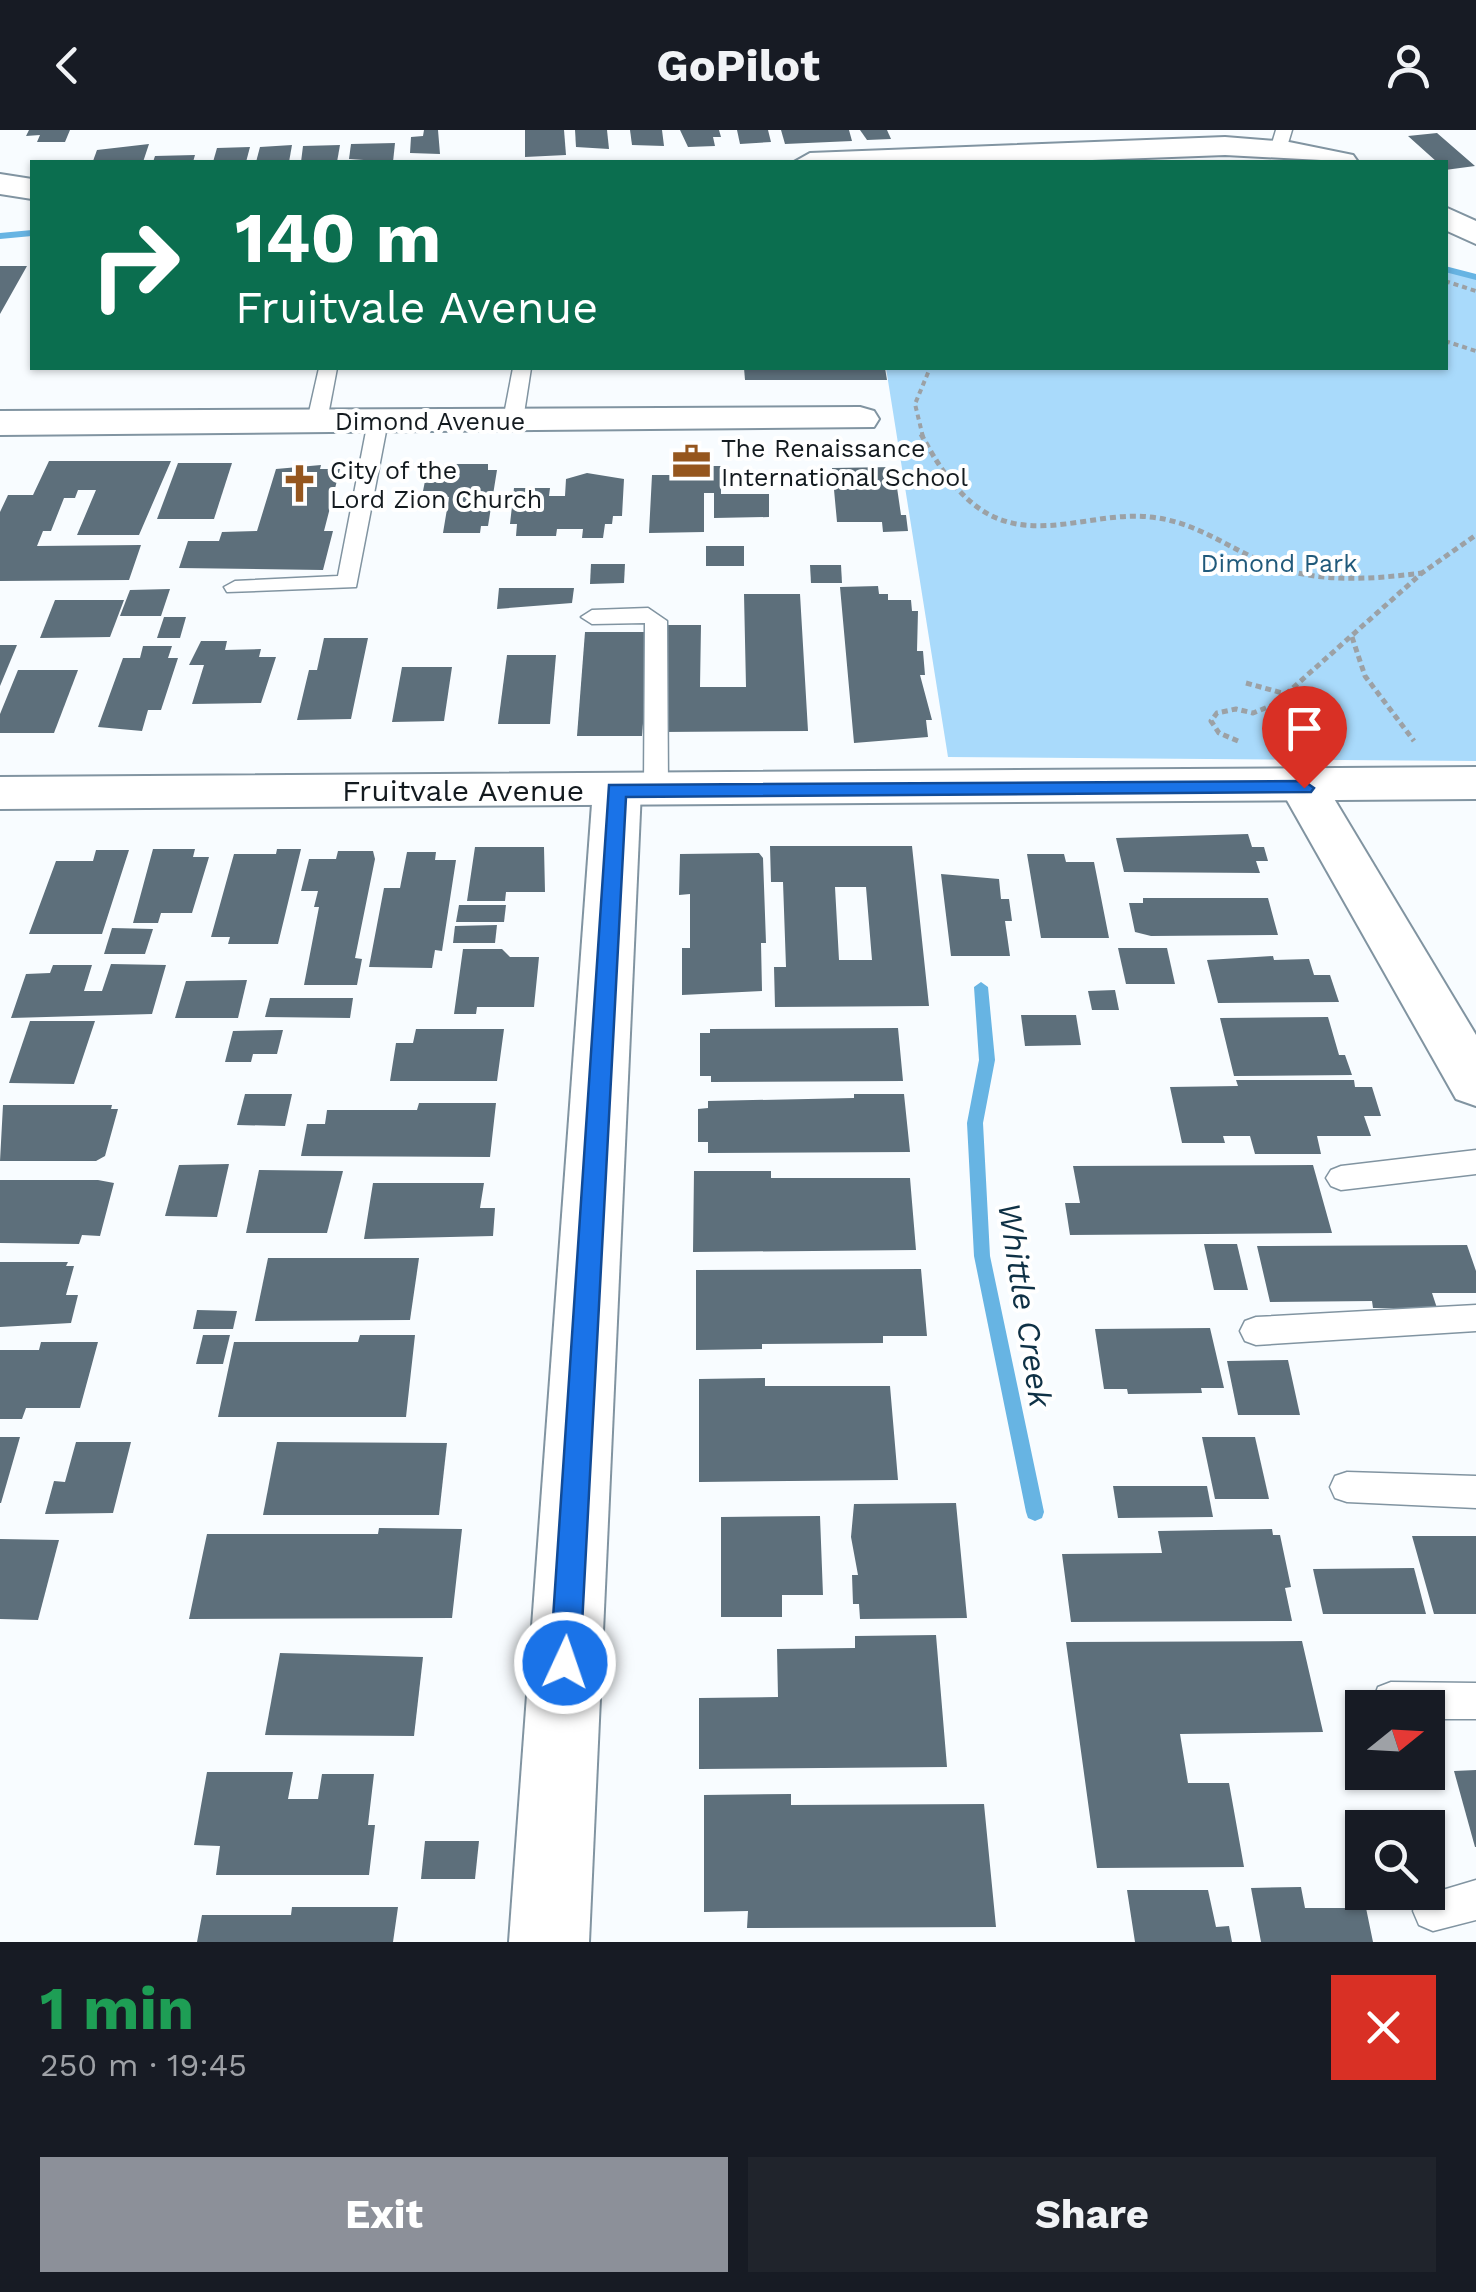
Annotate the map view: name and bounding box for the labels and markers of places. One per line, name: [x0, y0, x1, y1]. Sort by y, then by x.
place label: The Renaissance International School: [721, 434, 968, 492]
office icon: The Renaissance International School: [670, 441, 712, 483]
place label: City of the Lord Zion Church: [330, 456, 542, 514]
church icon: City of the Lord Zion Church: [279, 463, 321, 505]
pin: [1262, 686, 1347, 789]

